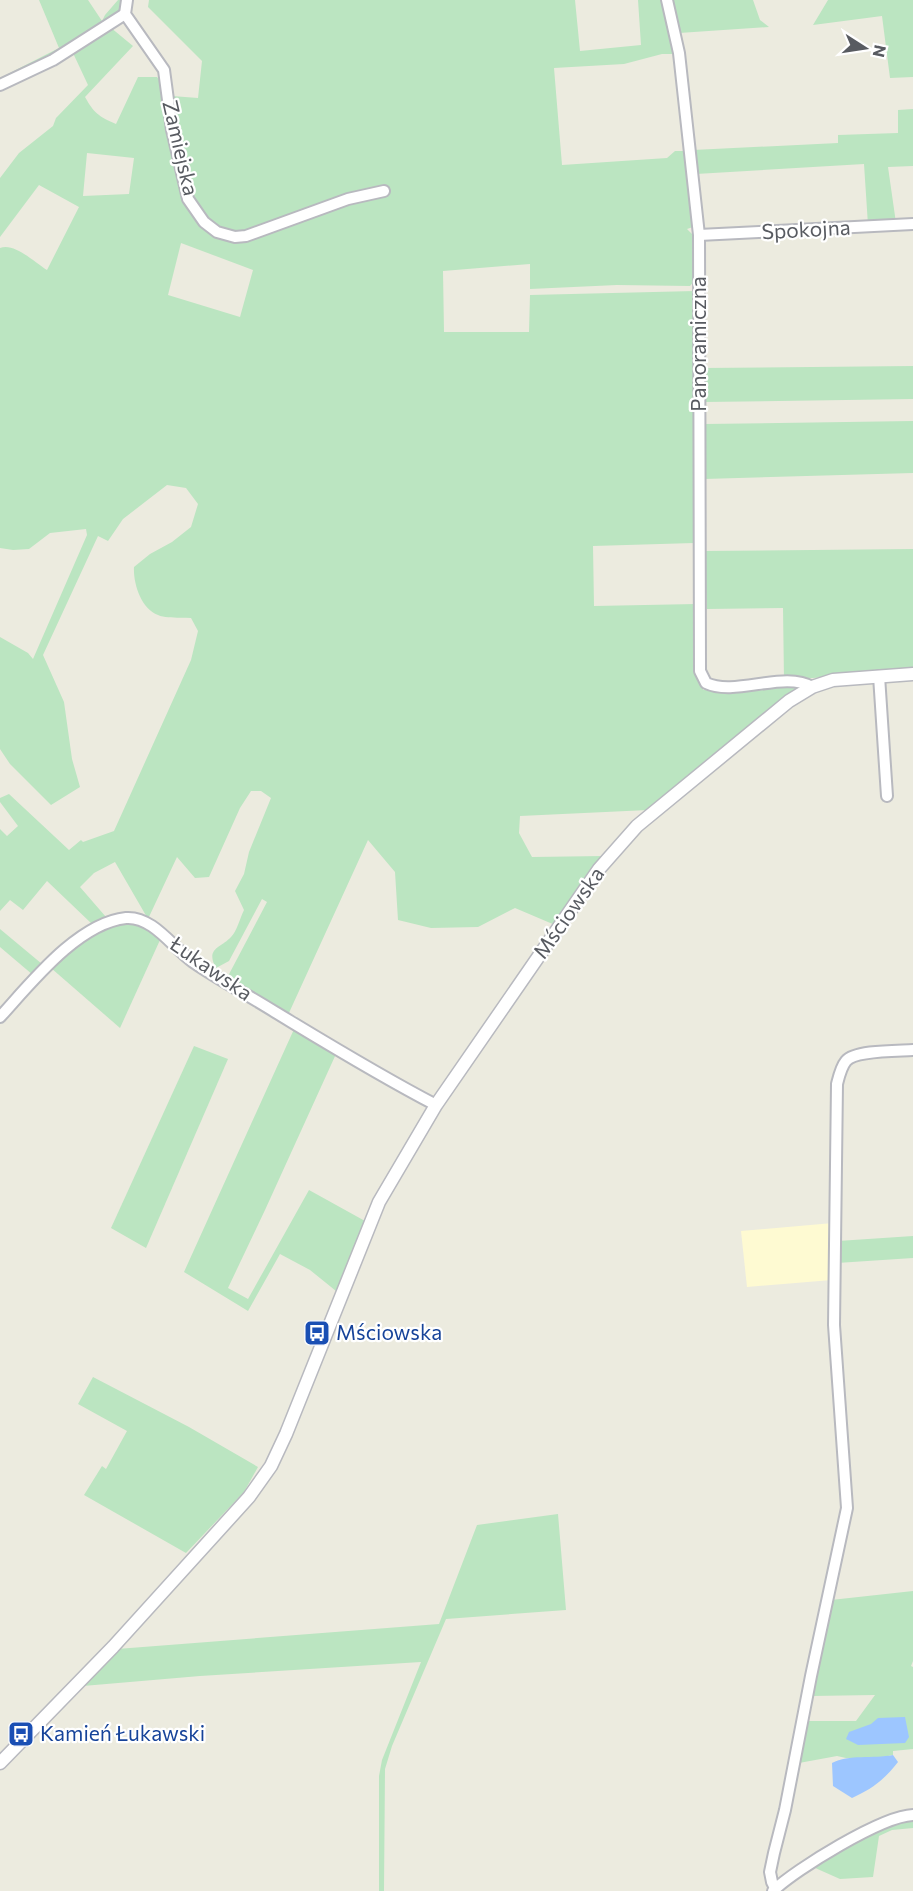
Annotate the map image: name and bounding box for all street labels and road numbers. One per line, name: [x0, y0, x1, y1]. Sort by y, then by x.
street label: Zamiejska: [158, 98, 205, 198]
street label: Spokojna: [761, 214, 851, 243]
street label: Panoramiczna: [685, 276, 710, 412]
street label: Mściowska: [527, 861, 608, 963]
street label: Łukawska: [165, 930, 258, 1005]

